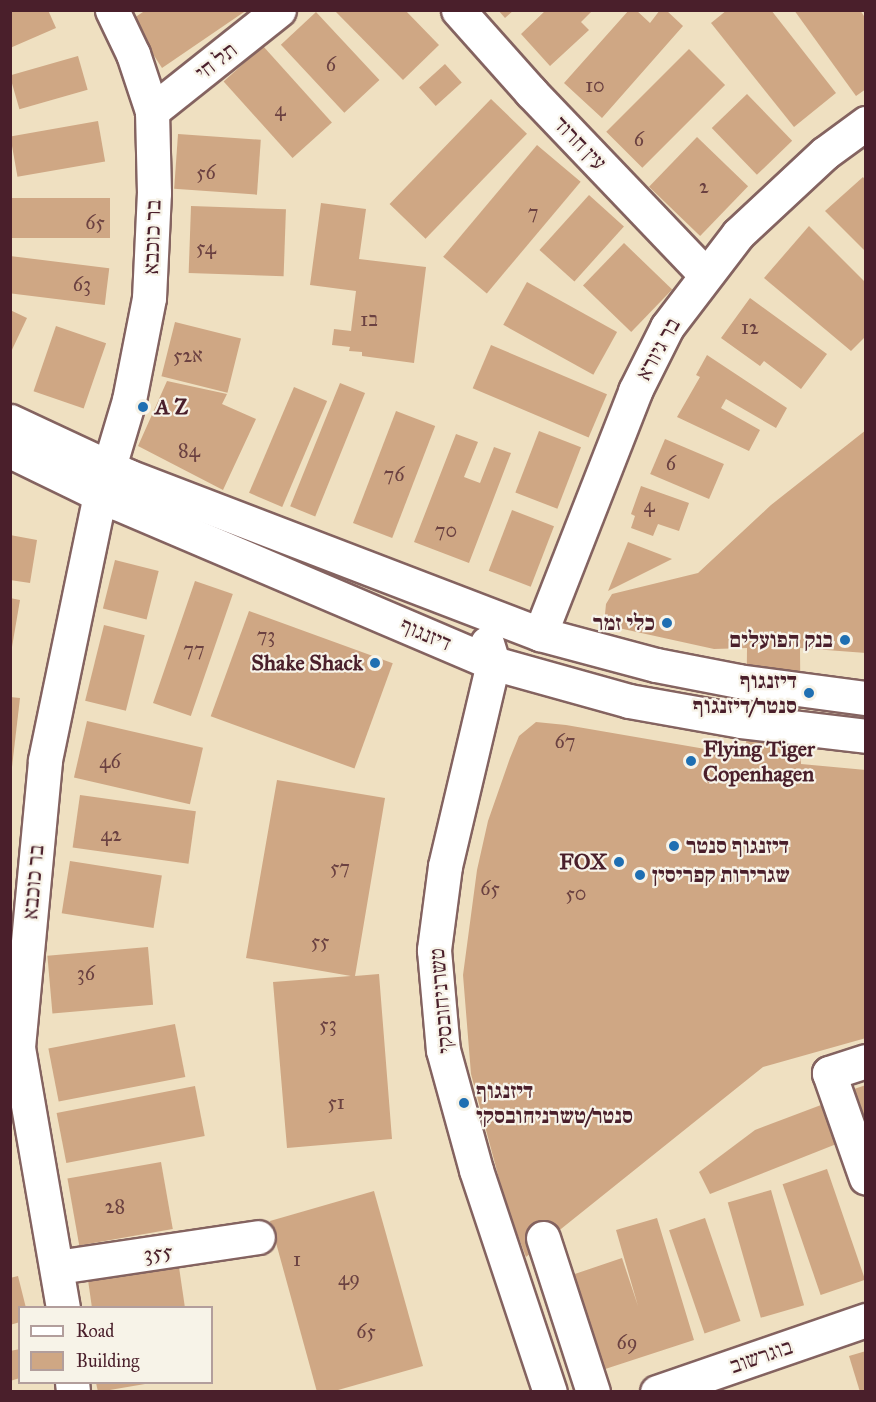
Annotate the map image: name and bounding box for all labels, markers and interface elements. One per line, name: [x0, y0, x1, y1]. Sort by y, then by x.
street label: תל חי: [190, 36, 242, 86]
house number: 6: [326, 52, 336, 76]
house number: 10: [585, 73, 605, 97]
house number: 4: [274, 97, 286, 121]
street label: עין חרוד: [548, 111, 612, 175]
house number: 6: [634, 127, 644, 151]
house number: 56: [196, 160, 216, 184]
house number: 2: [699, 174, 709, 198]
street label: בר כוכבא: [138, 199, 166, 275]
house number: 7: [528, 200, 538, 224]
house number: 65: [85, 210, 105, 234]
house number: 54: [196, 235, 216, 259]
house number: 63: [73, 272, 91, 296]
house number: 1ב: [360, 307, 378, 331]
street label: בר גיורא: [630, 313, 686, 385]
house number: 12: [741, 315, 759, 339]
house number: 52א: [173, 343, 203, 367]
place label: A Z: [155, 394, 188, 420]
marker: A Z: [136, 400, 150, 414]
house number: 84: [178, 438, 200, 462]
house number: 6: [666, 451, 676, 475]
house number: 76: [384, 462, 404, 486]
house number: 4: [643, 493, 655, 517]
house number: 70: [435, 518, 457, 542]
place label: כלי זמר: [593, 610, 655, 636]
street label: דיזנגוף: [397, 612, 455, 656]
marker: כלי זמר: [660, 616, 674, 630]
house number: 73: [257, 623, 275, 647]
place label: בנק הפועלים: [729, 627, 833, 653]
marker: בנק הפועלים: [838, 633, 852, 647]
house number: 77: [183, 637, 205, 661]
place label: Shake Shack: [251, 650, 363, 676]
marker: Shake Shack: [368, 656, 382, 670]
place label: דיזנגוף סנטר/דיזנגוף: [693, 667, 797, 718]
marker: דיזנגוף סנטר/דיזנגוף: [802, 686, 816, 700]
house number: 67: [555, 729, 575, 753]
place label: Flying Tiger Copenhagen: [703, 735, 815, 786]
house number: 46: [99, 749, 121, 773]
marker: Flying Tiger Copenhagen: [684, 754, 698, 768]
house number: 42: [100, 822, 122, 846]
place label: דיזנגוף סנטר: [686, 833, 789, 859]
marker: דיזנגוף סנטר: [667, 839, 681, 853]
street label: בר כוכבא: [17, 844, 49, 920]
place label: FOX: [559, 849, 607, 875]
house number: 57: [330, 855, 350, 879]
marker: FOX: [612, 855, 626, 869]
place label: שגרירות קפריסין: [652, 862, 790, 888]
marker: שגרירות קפריסין: [633, 868, 647, 882]
house number: 65: [480, 876, 500, 900]
house number: 50: [566, 881, 586, 905]
house number: 55: [311, 929, 329, 953]
street label: טשרניחובסקי: [423, 947, 459, 1055]
house number: 36: [77, 961, 95, 985]
house number: 53: [319, 1012, 337, 1036]
place label: דיזנגוף סנטר/טשרניחובסקי: [476, 1077, 633, 1128]
house number: 51: [327, 1090, 345, 1114]
marker: דיזנגוף סנטר/טשרניחובסקי: [457, 1096, 471, 1110]
house number: 28: [105, 1194, 125, 1218]
street label: 355: [142, 1237, 174, 1267]
house number: 1: [293, 1247, 301, 1271]
house number: 49: [338, 1266, 360, 1290]
legend: [18, 1306, 213, 1384]
house number: 65: [356, 1319, 376, 1343]
text: Road: [76, 1320, 114, 1342]
house number: 69: [617, 1330, 637, 1354]
street label: בוגרשוב: [726, 1333, 796, 1379]
text: Building: [76, 1350, 139, 1372]

